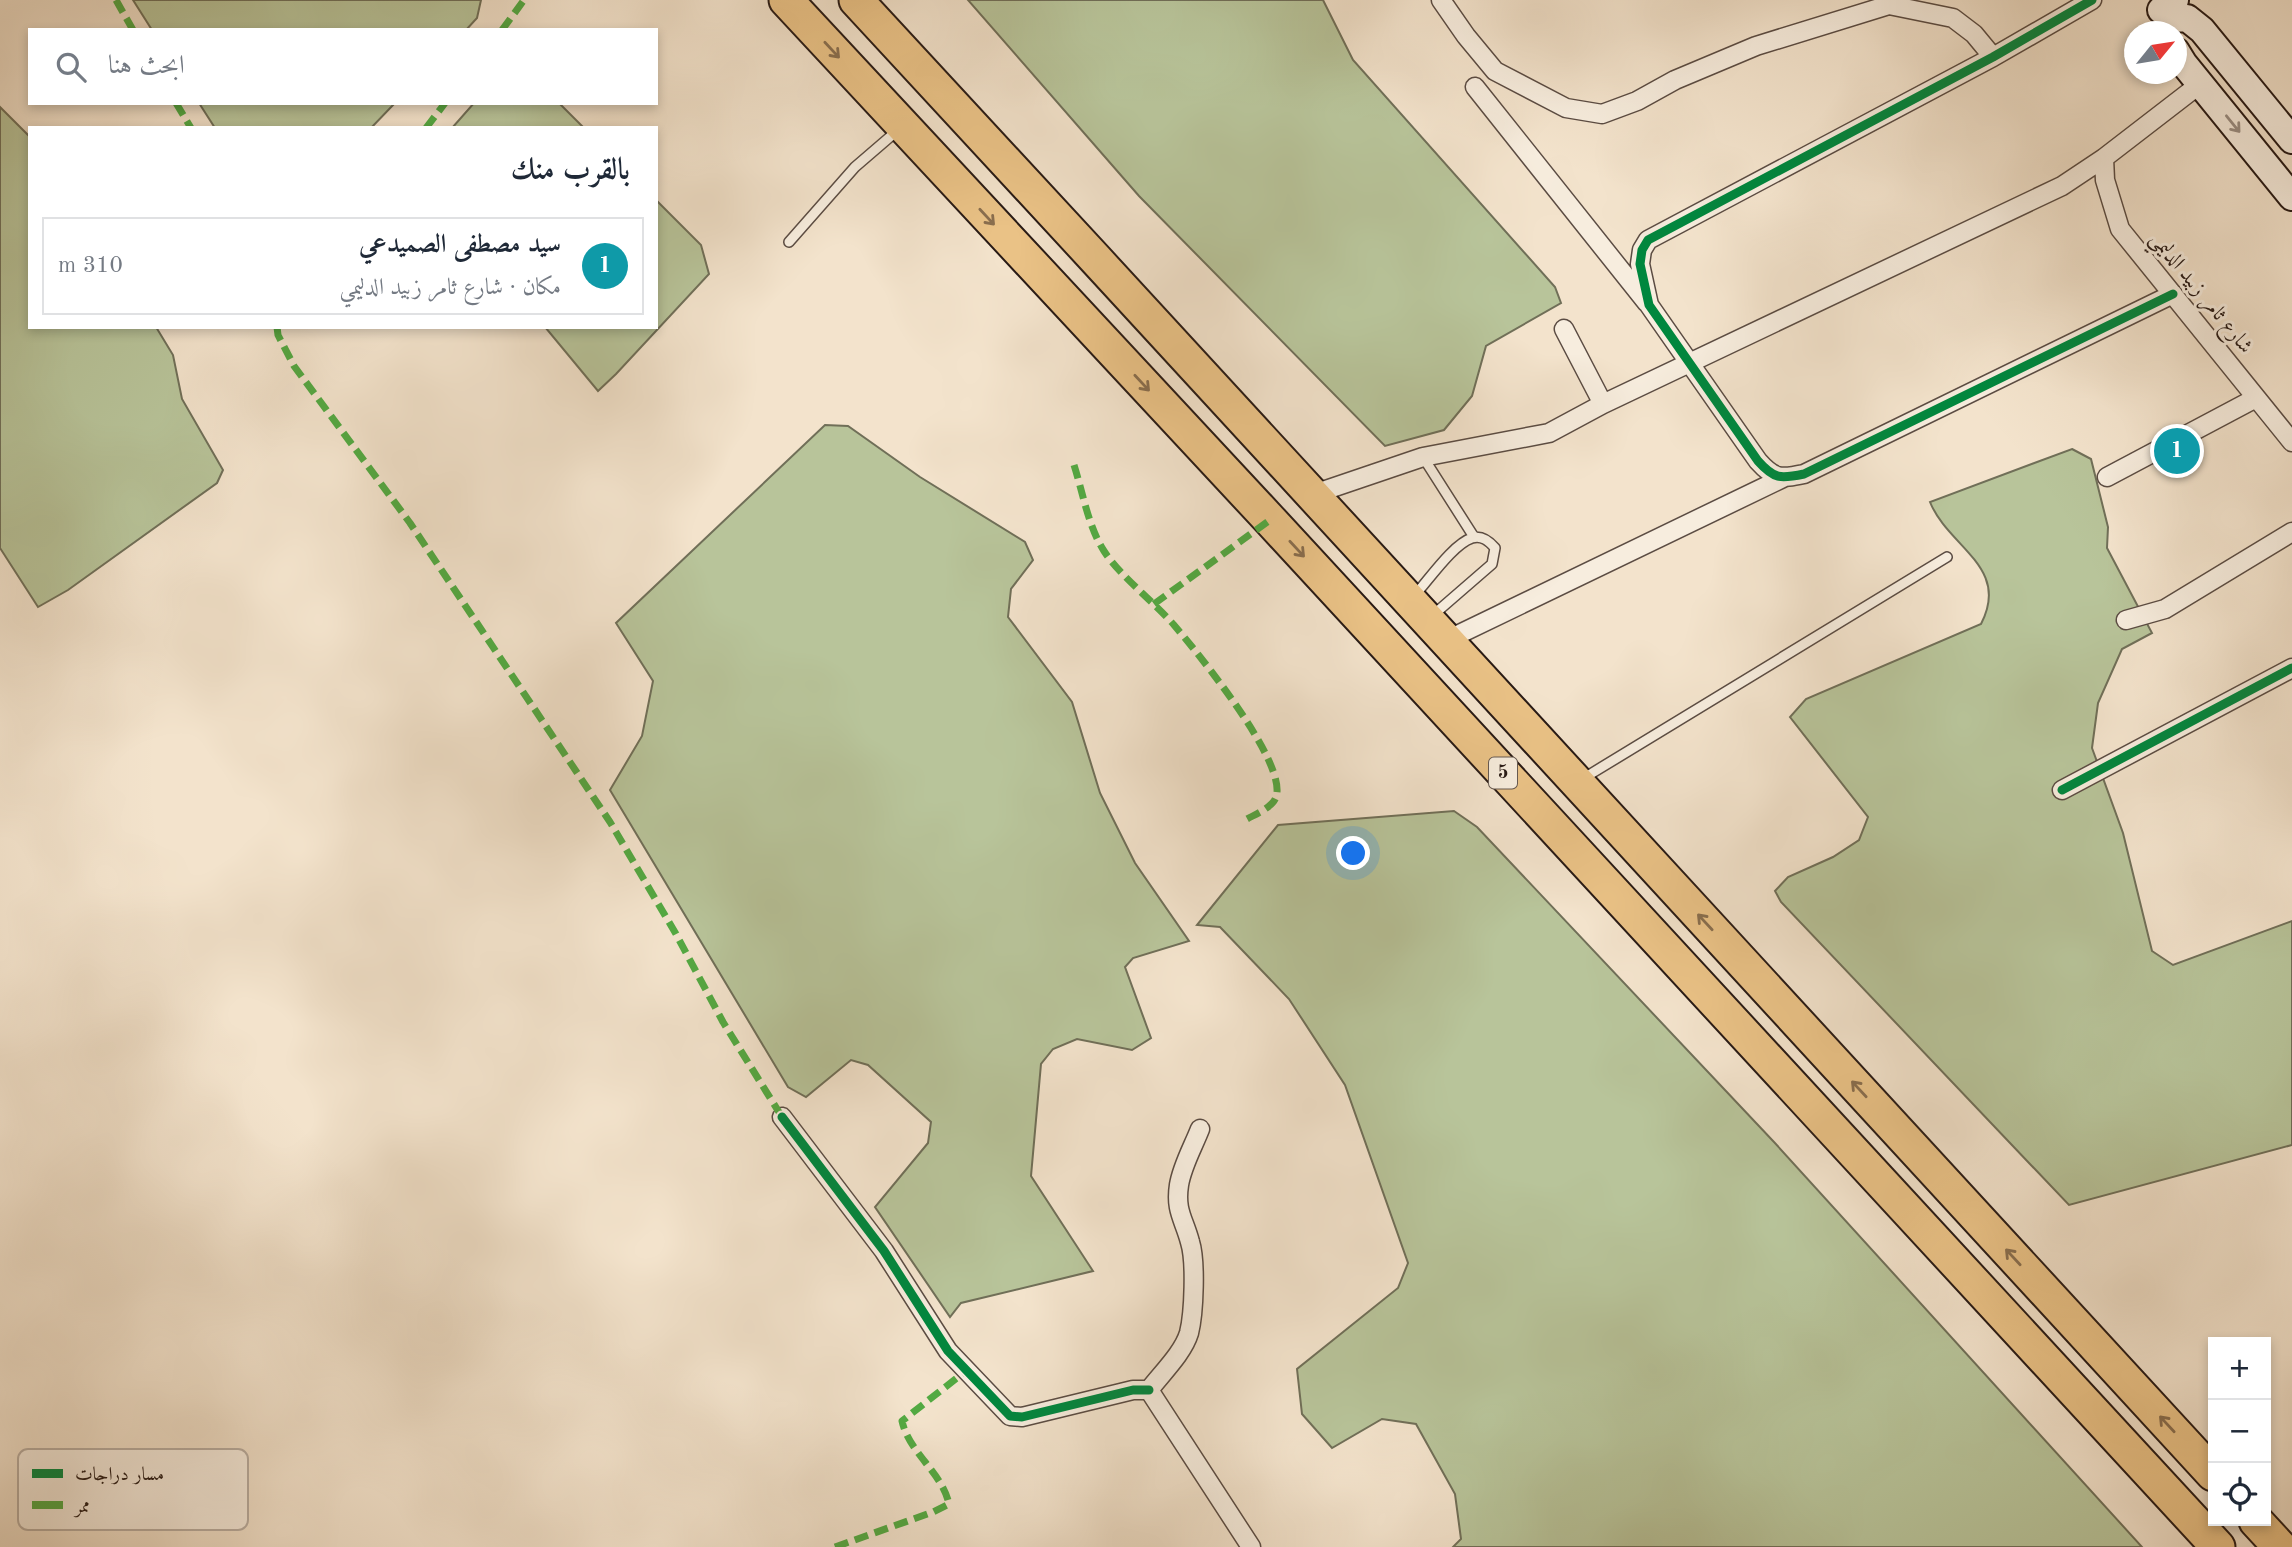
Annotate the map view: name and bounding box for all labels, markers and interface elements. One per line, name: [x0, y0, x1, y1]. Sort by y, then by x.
north arrow: [2124, 21, 2187, 84]
search box: [28, 28, 658, 105]
one-way arrow: [823, 41, 840, 58]
icon: search: [52, 48, 90, 86]
text: ابحث هنا: [108, 53, 185, 79]
one-way arrow: [2225, 115, 2241, 133]
text: بالقرب منك: [511, 156, 630, 186]
one-way arrow: [978, 208, 995, 225]
street label: شارع ثامر زبيد الدليمي: [2140, 228, 2256, 363]
text: سيد مصطفى الصميدعي: [359, 232, 561, 258]
text: 310 m: [58, 254, 123, 277]
text: 1: [598, 254, 612, 277]
text: مكان · شارع ثامر زبيد الدليمي: [339, 276, 561, 299]
one-way arrow: [1134, 374, 1150, 392]
pin: 1: [2154, 425, 2200, 477]
one-way arrow: [1289, 540, 1306, 557]
road number: 5: [1489, 758, 1517, 788]
your location: [1336, 836, 1370, 870]
one-way arrow: [1696, 914, 1713, 931]
one-way arrow: [1851, 1080, 1867, 1098]
one-way arrow: [2005, 1248, 2021, 1266]
map controls: [2208, 1337, 2271, 1526]
button: +: [2208, 1337, 2271, 1400]
button: −: [2208, 1400, 2271, 1463]
one-way arrow: [2159, 1415, 2175, 1433]
legend: [18, 1449, 248, 1530]
button: locate: [2208, 1463, 2271, 1526]
text: مسار دراجات: [75, 1466, 164, 1485]
text: ممر: [73, 1498, 90, 1518]

